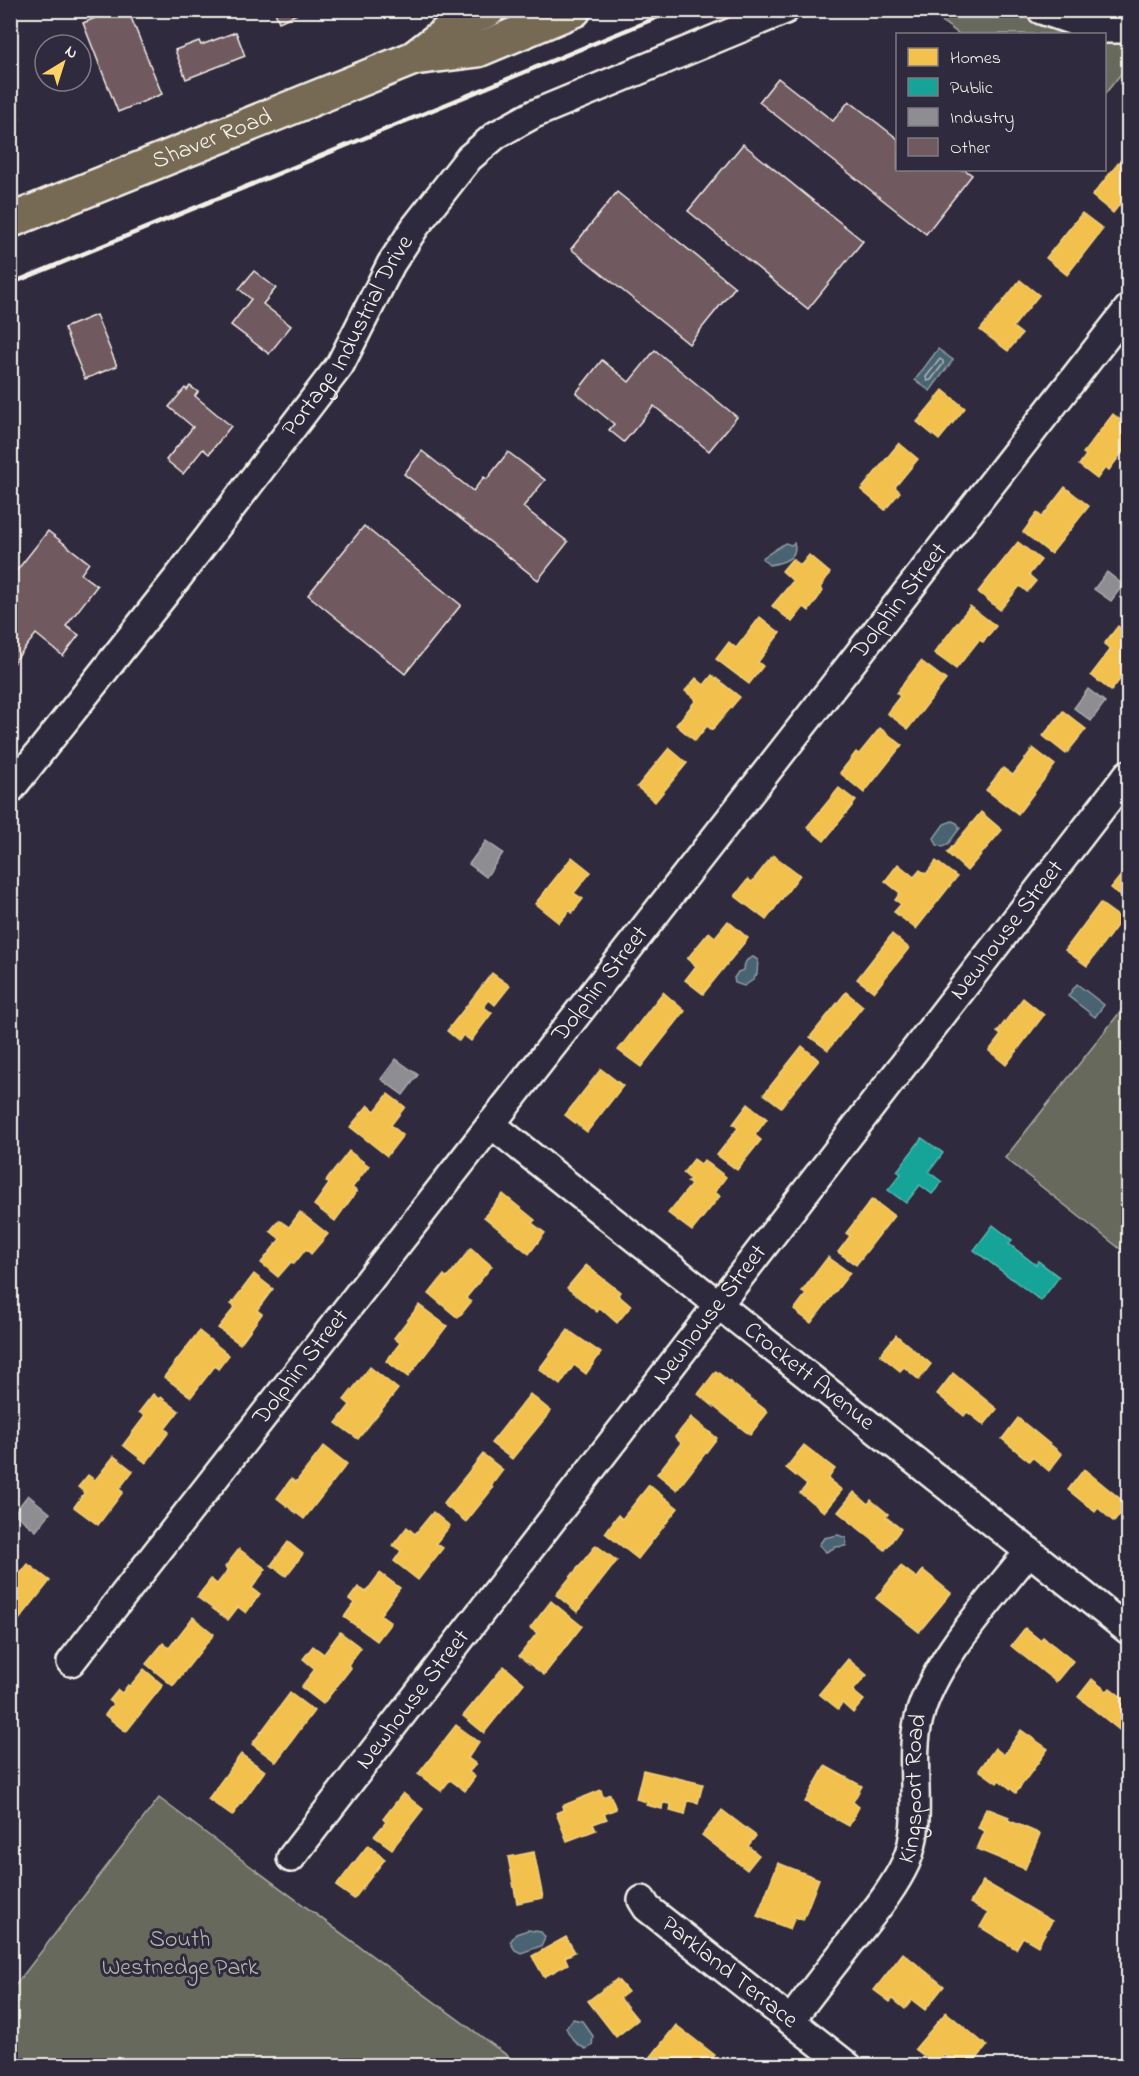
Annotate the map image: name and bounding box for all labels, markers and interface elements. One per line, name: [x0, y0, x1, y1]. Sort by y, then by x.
north arrow: [33, 33, 93, 93]
legend: [896, 33, 1106, 171]
text: N: [59, 40, 83, 66]
text: Homes: [950, 46, 1001, 72]
text: Public: [950, 76, 993, 102]
street label: Shaver Road: [147, 99, 278, 179]
text: Industry: [950, 106, 1014, 132]
text: Other: [950, 136, 990, 162]
street label: Portage Industrial Drive: [274, 228, 423, 444]
street label: Dolphin Street: [842, 535, 957, 668]
street label: Newhouse Street: [942, 853, 1073, 1008]
street label: Dolphin Street: [543, 918, 657, 1051]
street label: Newhouse Street: [645, 1237, 776, 1393]
street label: Dolphin Street: [244, 1301, 358, 1434]
street label: Crockett Avenue: [736, 1313, 882, 1440]
street label: Newhouse Street: [348, 1622, 479, 1777]
street label: Kingsport Road: [890, 1710, 937, 1869]
street label: Parkland Terrace: [653, 1908, 805, 2038]
park label: South Westnedge Park: [102, 1923, 259, 1986]

